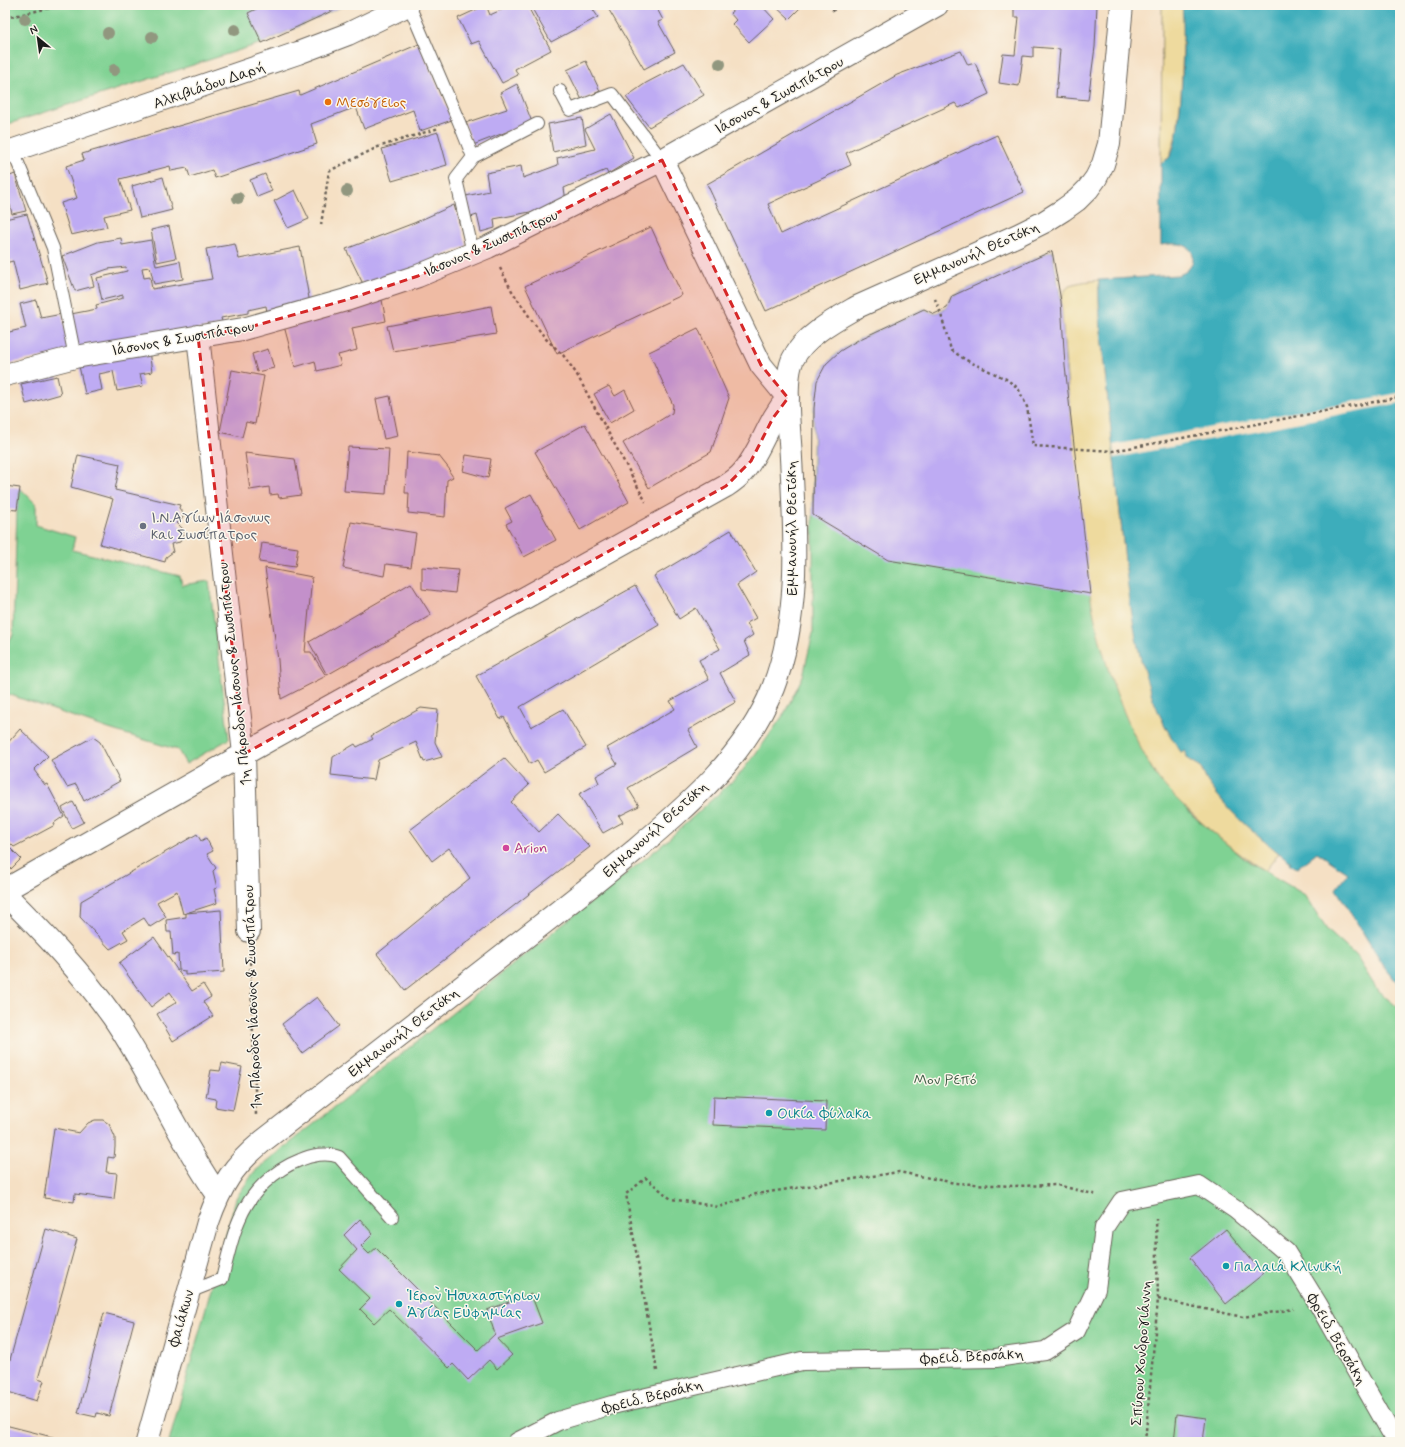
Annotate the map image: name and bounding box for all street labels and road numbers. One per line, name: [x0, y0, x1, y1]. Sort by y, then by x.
street label: Ιάσονος & Σωσιπάτρου: [711, 52, 848, 140]
street label: Αλκιβιάδου Δαρή: [151, 57, 268, 114]
street label: Ιάσονος & Σωσιπάτρου: [421, 205, 562, 282]
street label: Εμμανουήλ Θεοτόκη: [910, 217, 1042, 291]
street label: Ιάσονος & Σωσιπάτρου: [110, 317, 256, 361]
street label: Εμμανουήλ Θεοτόκη: [782, 460, 802, 596]
street label: 1η Πάροδος Ιάσονος & Σωσιπάτρου: [213, 561, 257, 787]
street label: Εμμανουήλ Θεοτόκη: [599, 777, 713, 882]
street label: 1η Πάροδος Ιάσονος & Σωσιπάτρου: [239, 884, 267, 1109]
street label: Εμμανουήλ Θεοτόκη: [344, 983, 463, 1082]
street label: Σπύρου Χονδρογιάννη: [1127, 1279, 1157, 1427]
street label: Φαιάκων: [164, 1287, 200, 1350]
street label: Φρειδ. Βερσάκη: [1301, 1289, 1371, 1390]
street label: Φρειδ. Βερσάκη: [919, 1344, 1024, 1370]
street label: Φρειδ. Βερσάκη: [599, 1375, 705, 1419]

